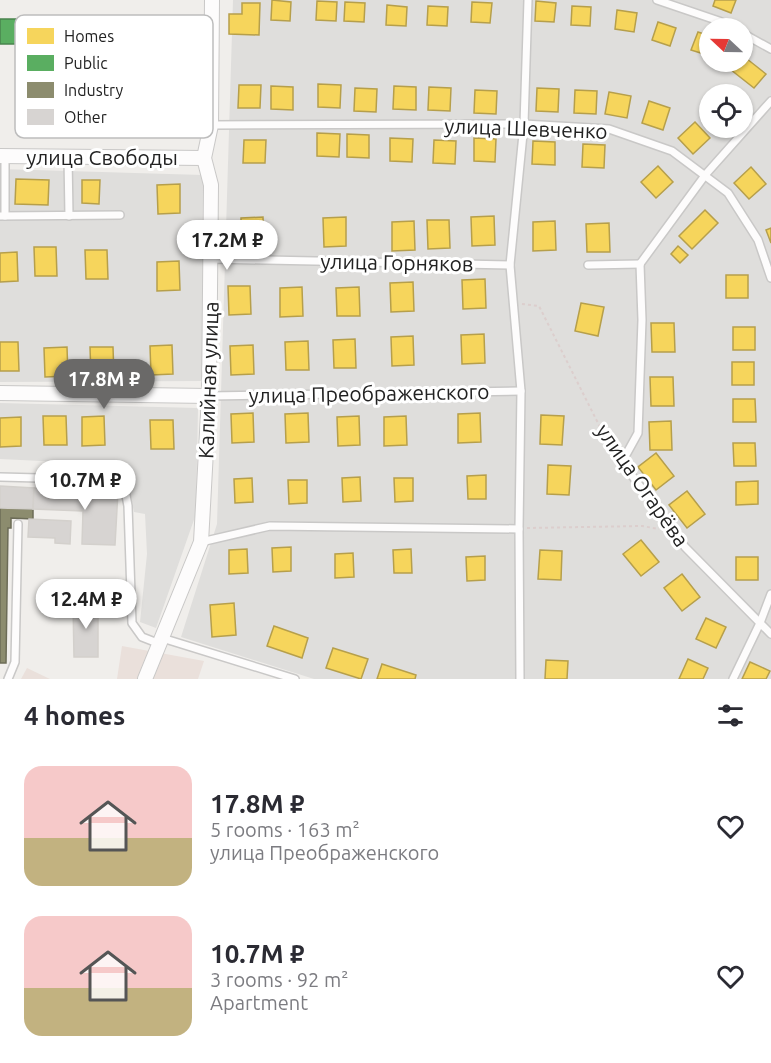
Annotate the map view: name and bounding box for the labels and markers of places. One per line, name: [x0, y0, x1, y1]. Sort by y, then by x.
pin: 17.2M ₽: [172, 220, 282, 271]
pin: 17.8M ₽: [49, 359, 159, 410]
pin: 10.7M ₽: [30, 460, 140, 511]
pin: 12.4M ₽: [31, 579, 141, 630]

